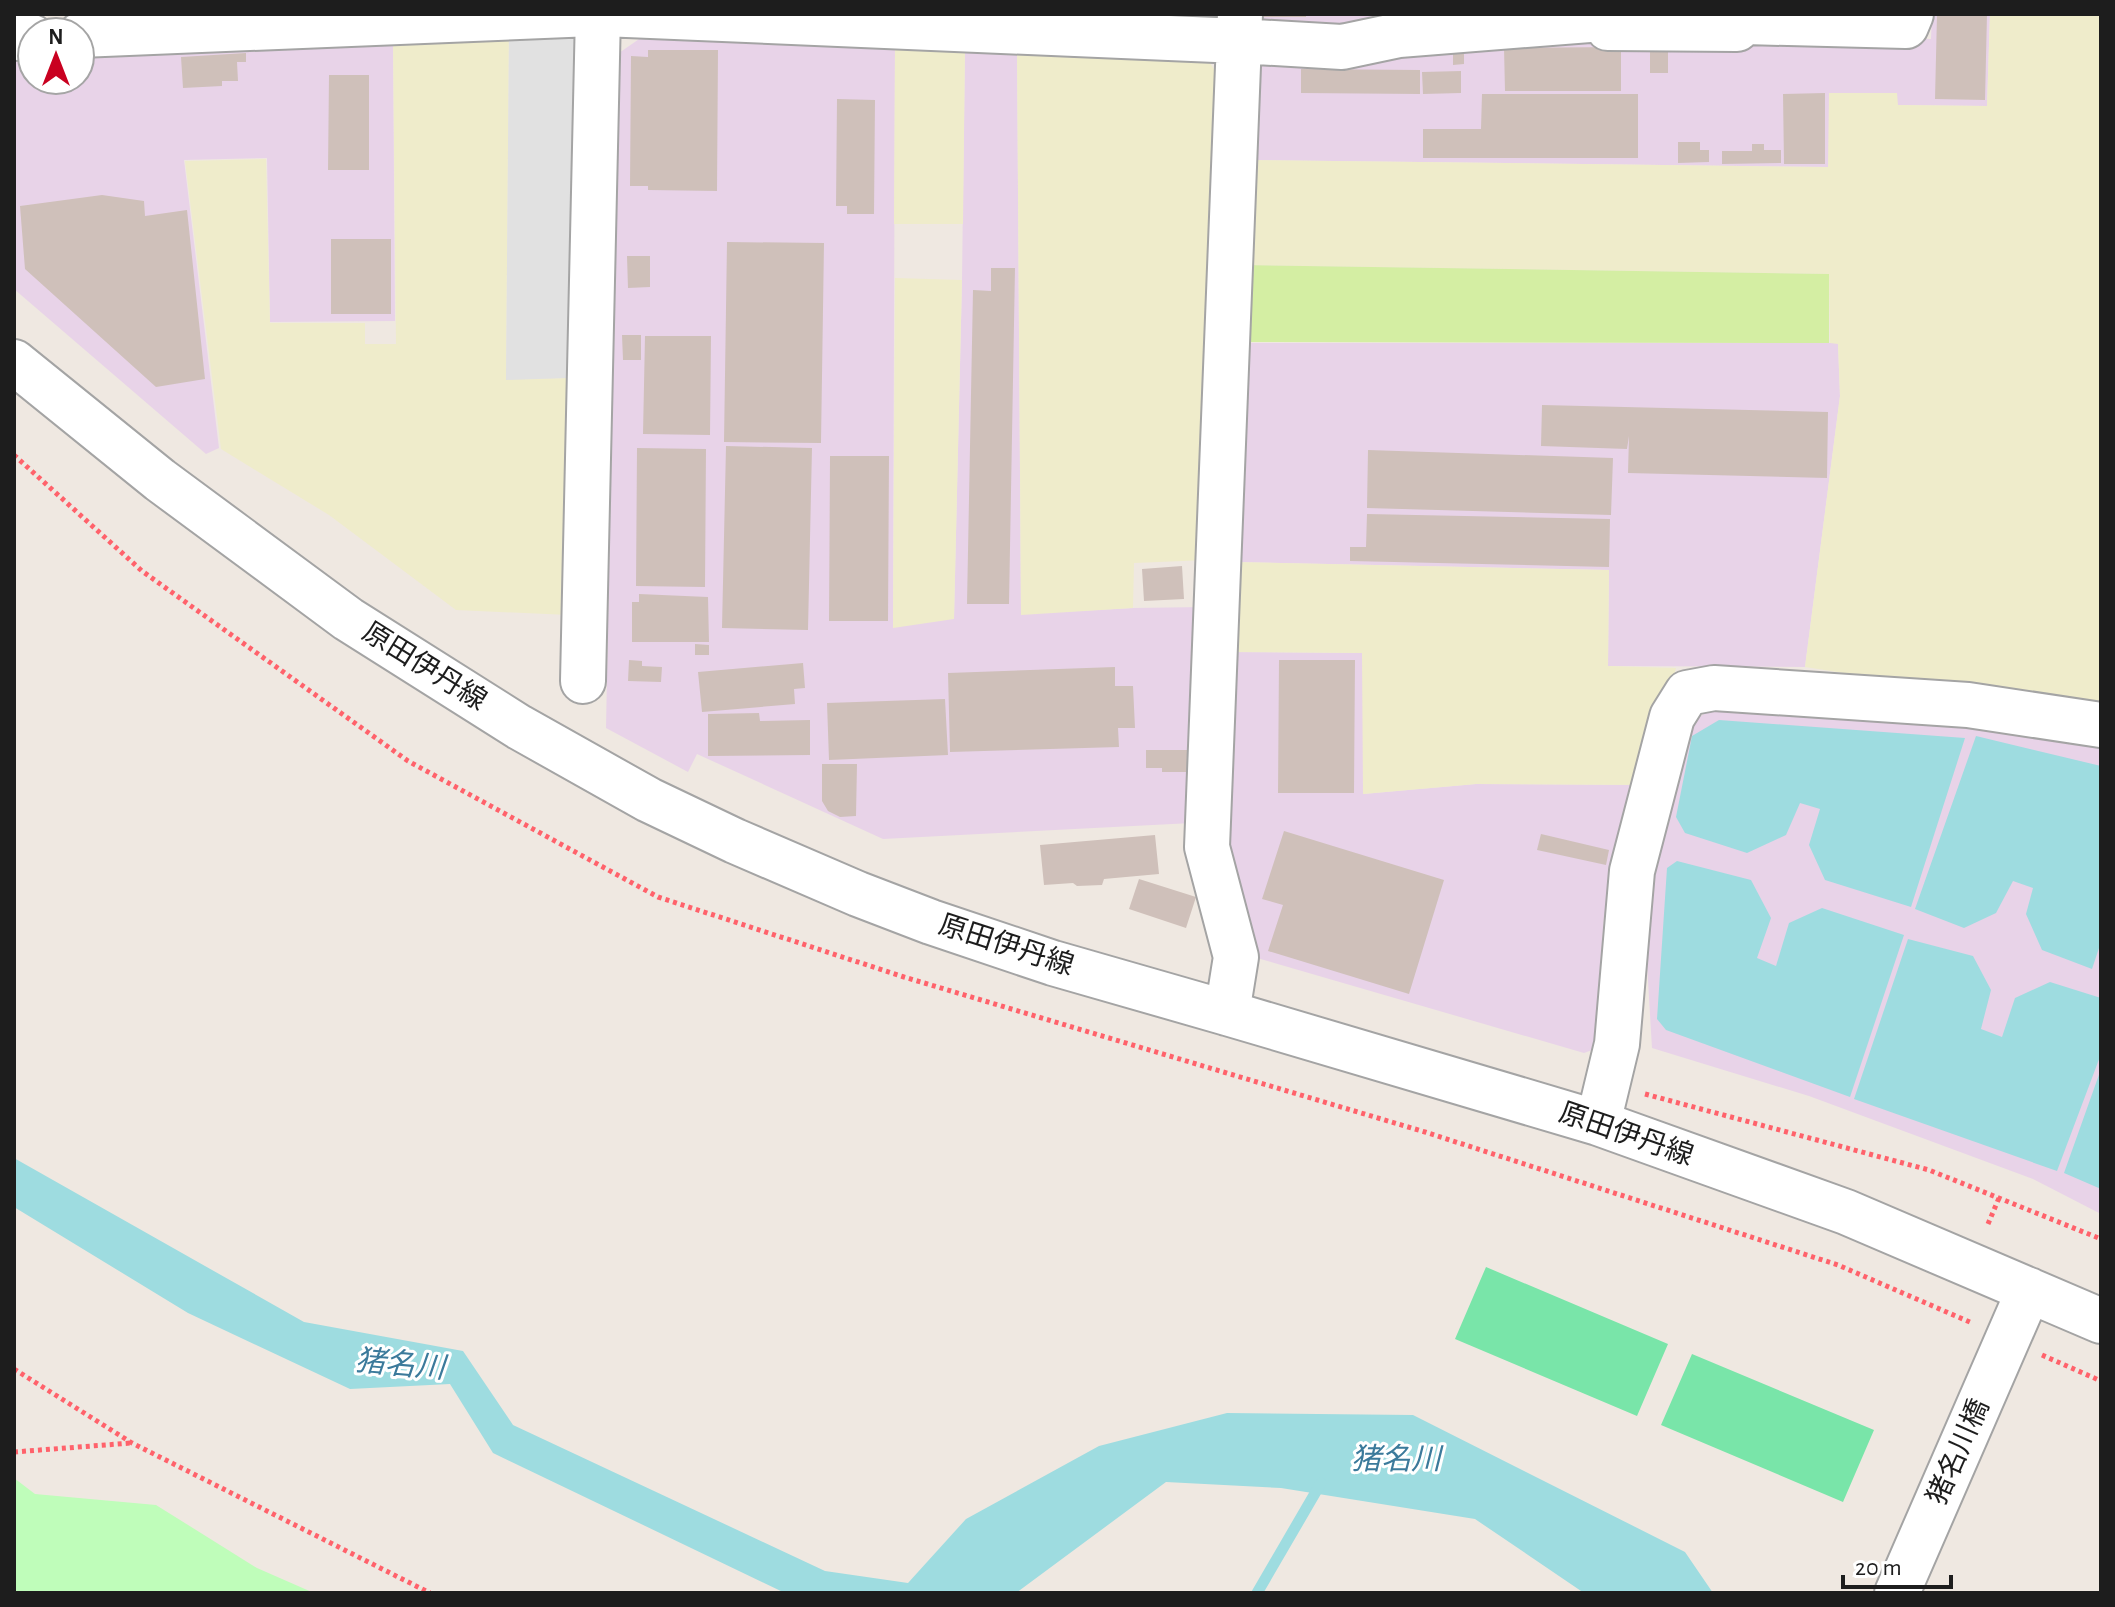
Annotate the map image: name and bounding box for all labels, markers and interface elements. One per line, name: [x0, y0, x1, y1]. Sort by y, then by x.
north arrow: [16, 16, 96, 96]
text: N: [48, 26, 64, 48]
street label: 原田伊丹線: [357, 616, 492, 716]
street label: 原田伊丹線: [935, 909, 1078, 981]
street label: 原田伊丹線: [1555, 1097, 1697, 1171]
water label: 猪名川: [354, 1344, 449, 1384]
street label: 猪名川橋: [1922, 1394, 1995, 1509]
water label: 猪名川: [1351, 1443, 1444, 1475]
scale bar: [1843, 1539, 1951, 1589]
text: 20 m: [1855, 1556, 1902, 1580]

